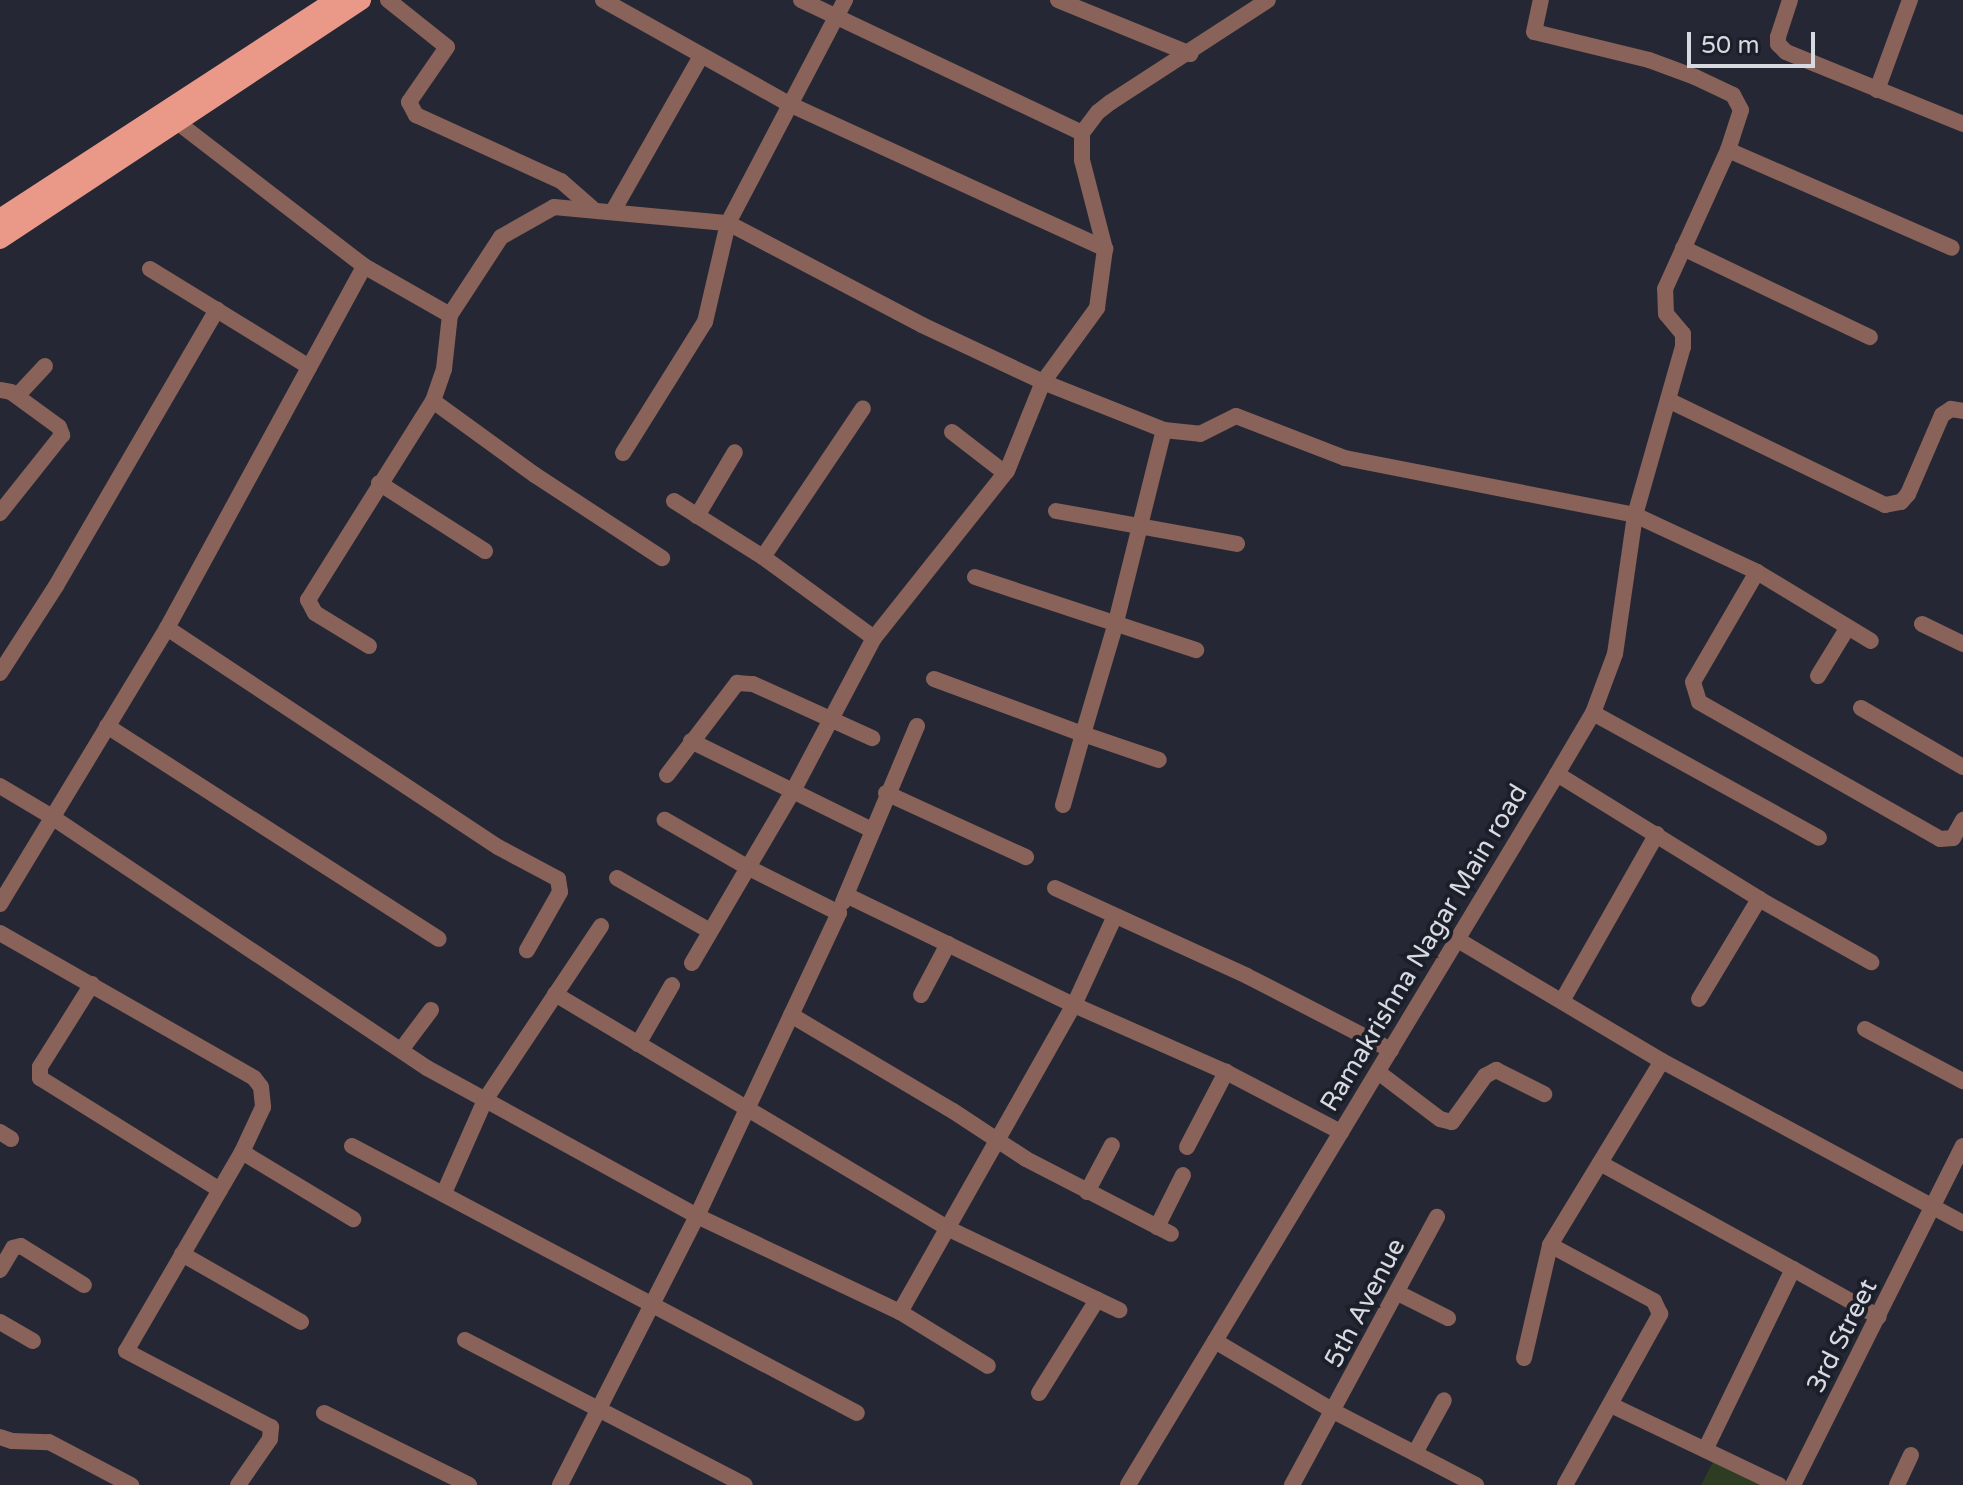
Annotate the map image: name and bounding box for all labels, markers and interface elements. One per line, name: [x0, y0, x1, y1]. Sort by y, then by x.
scale bar: [1691, 16, 1819, 66]
text: 50 m: [1701, 31, 1759, 60]
street label: Ramakrishna Nagar Main road: [1314, 779, 1534, 1117]
street label: 5th Avenue: [1318, 1233, 1412, 1373]
street label: 3rd Street: [1800, 1274, 1884, 1398]

